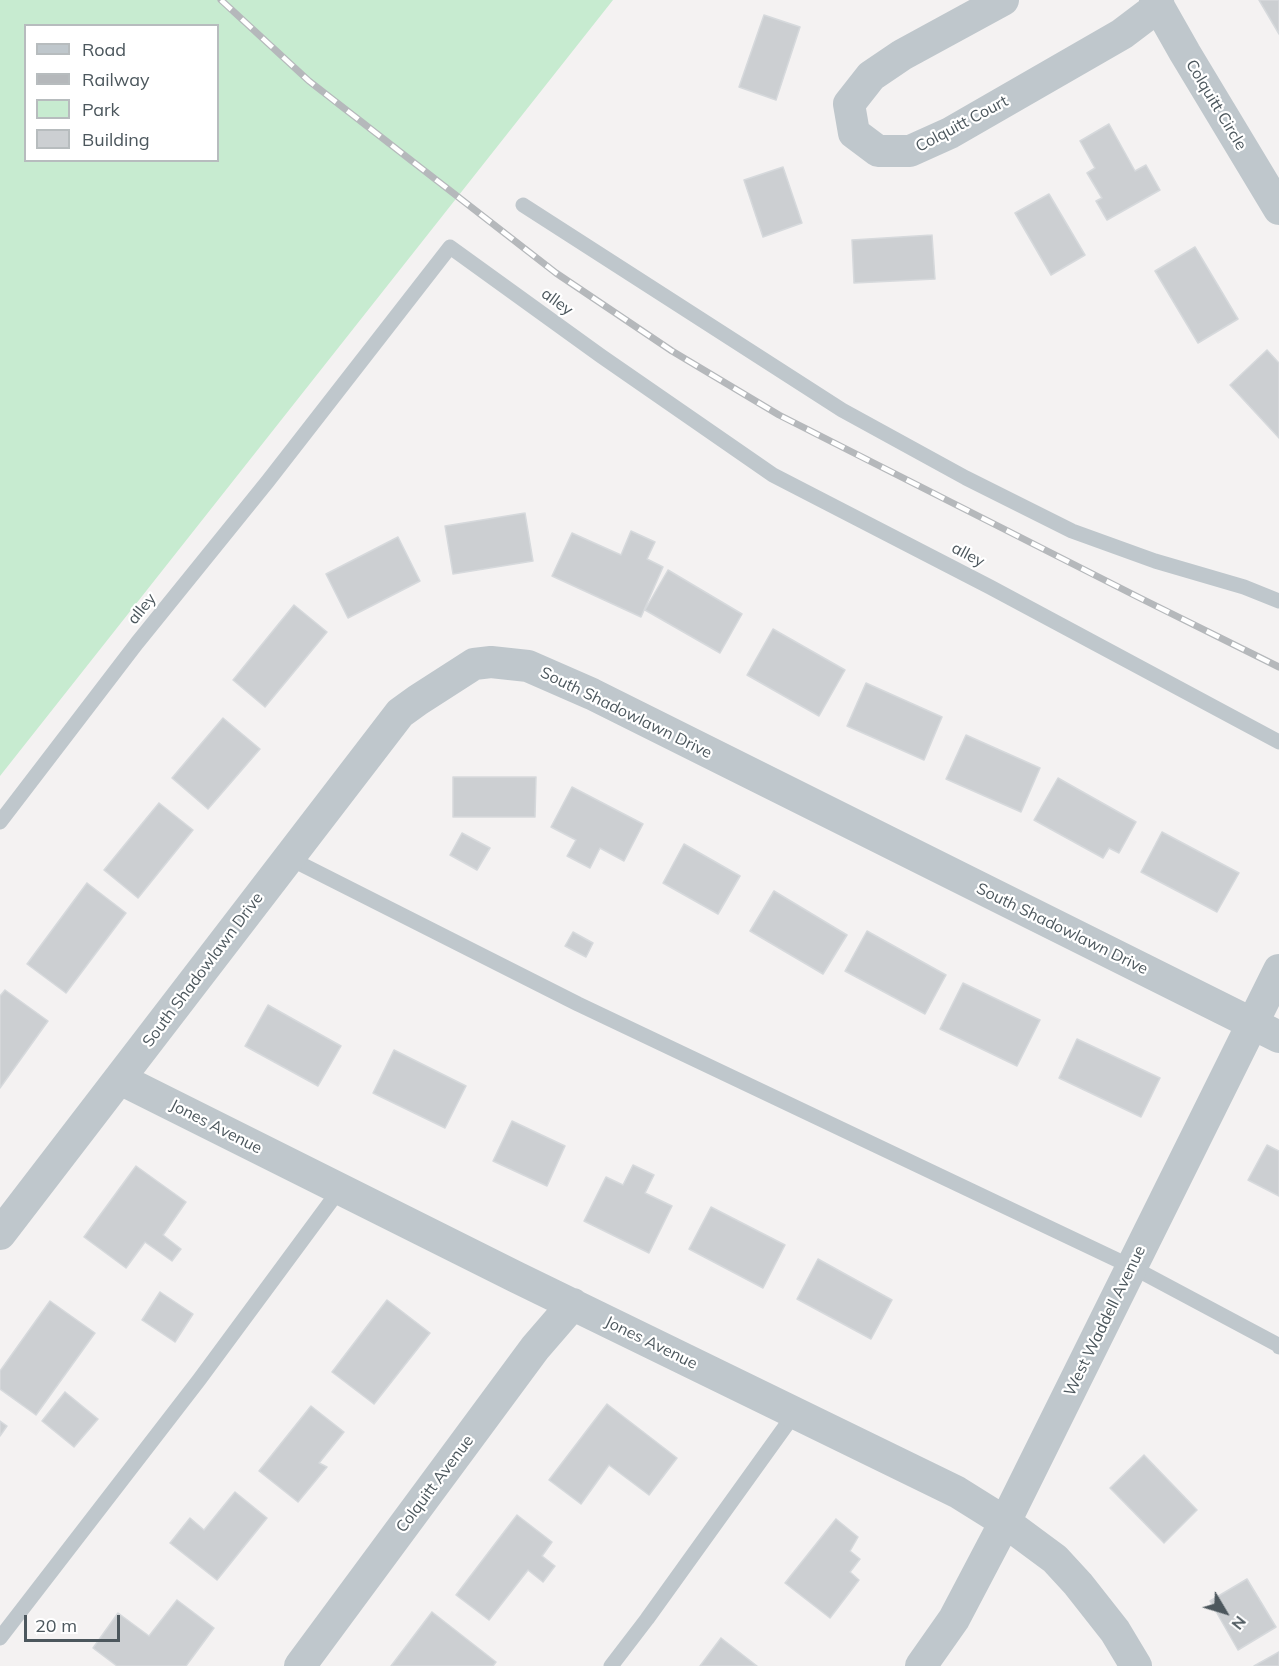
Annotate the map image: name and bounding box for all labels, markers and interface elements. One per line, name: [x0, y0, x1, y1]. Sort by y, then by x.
legend: [24, 24, 219, 162]
text: Road: [82, 38, 126, 61]
street label: Colquitt Circle: [1181, 56, 1251, 154]
text: Railway: [82, 68, 150, 91]
street label: Colquitt Court: [913, 92, 1011, 156]
text: Park: [82, 98, 120, 121]
text: Building: [82, 128, 150, 151]
street label: alley: [537, 284, 577, 320]
street label: alley: [948, 538, 988, 572]
street label: alley: [124, 590, 160, 628]
street label: South Shadowlawn Drive: [537, 663, 715, 763]
street label: South Shadowlawn Drive: [973, 879, 1151, 979]
street label: South Shadowlawn Drive: [139, 889, 267, 1051]
street label: Jones Avenue: [167, 1096, 265, 1158]
street label: West Waddell Avenue: [1060, 1243, 1150, 1399]
street label: Jones Avenue: [602, 1312, 700, 1374]
street label: Colquitt Avenue: [392, 1432, 478, 1536]
north arrow: [1195, 1582, 1255, 1642]
scale bar: [27, 1603, 123, 1641]
text: N: [1228, 1612, 1251, 1634]
text: 20 m: [35, 1614, 77, 1637]

